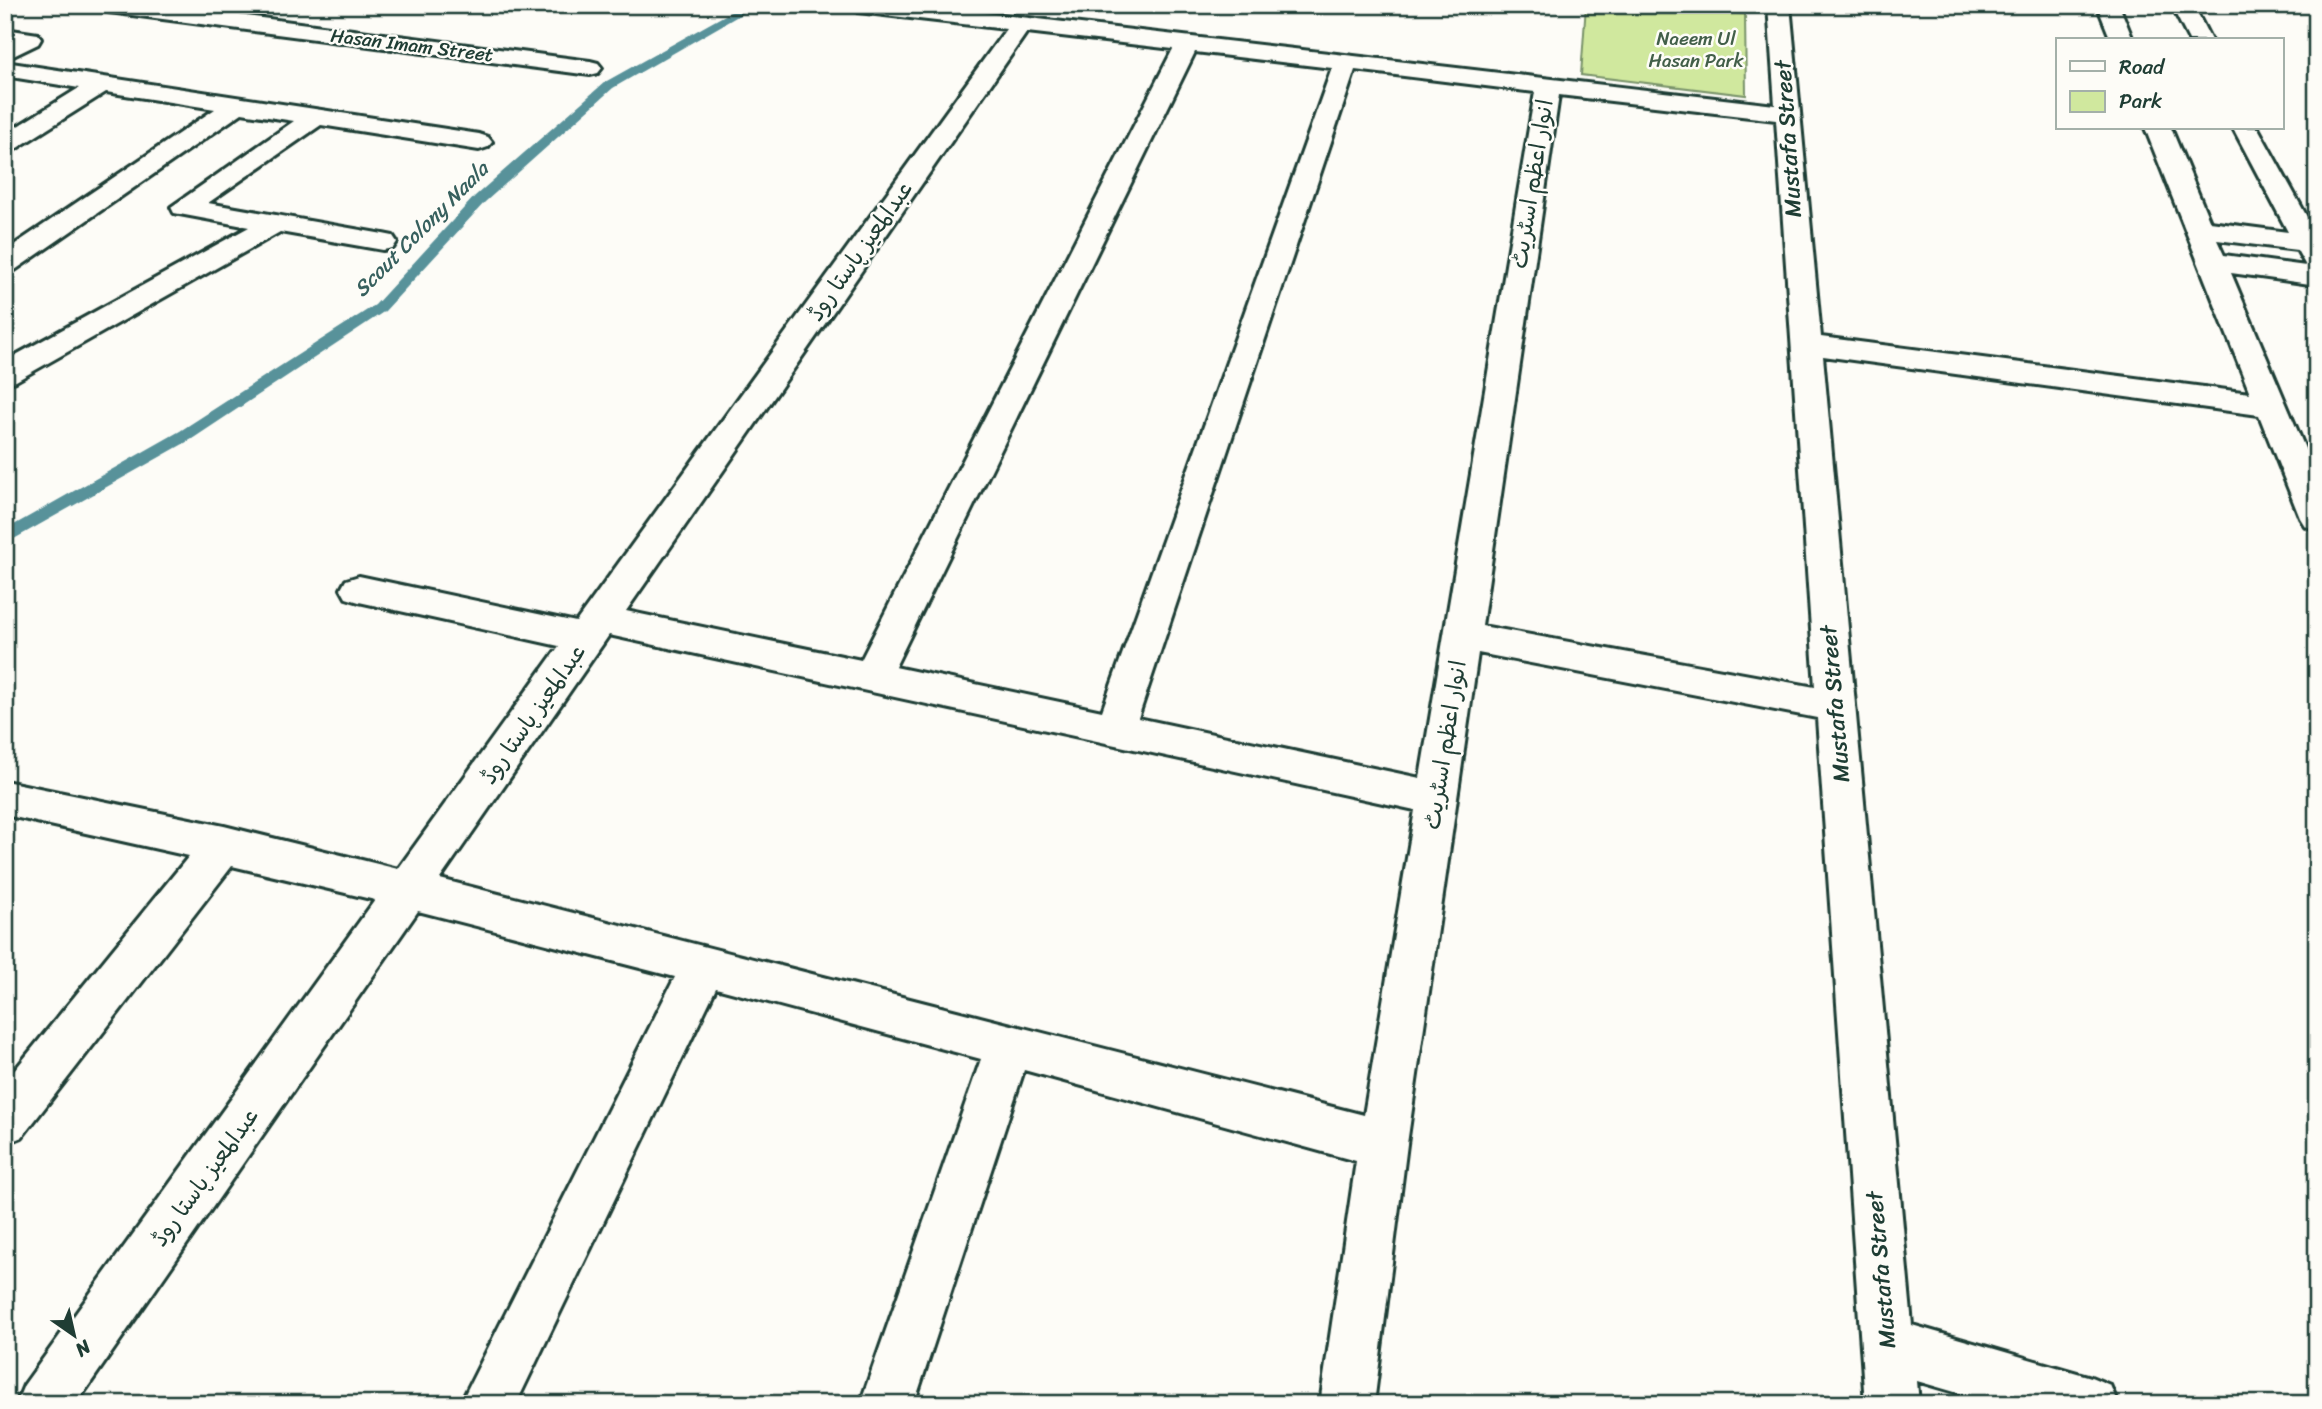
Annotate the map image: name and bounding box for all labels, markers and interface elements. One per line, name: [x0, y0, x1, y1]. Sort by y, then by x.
street label: Hasan Imam Street: [329, 19, 495, 71]
park label: Naeem Ul Hasan Park: [1648, 22, 1744, 77]
legend: [2056, 38, 2284, 130]
text: Road: [2119, 48, 2166, 86]
street label: Mustafa Street: [1762, 57, 1814, 219]
text: Park: [2119, 82, 2162, 120]
street label: انوار اعظم اسٹریٹ: [1498, 96, 1566, 272]
water label: Scout Colony Naala: [344, 151, 499, 306]
street label: عبدالمعیز پاستا روڈ: [796, 172, 924, 330]
street label: Mustafa Street: [1808, 622, 1862, 784]
street label: عبدالمعیز پاستا روڈ: [469, 635, 597, 793]
street label: انوار اعظم اسٹریٹ: [1411, 657, 1479, 833]
street label: عبدالمعیز پاستا روڈ: [140, 1098, 270, 1256]
street label: Mustafa Street: [1854, 1188, 1908, 1350]
north arrow: [38, 1300, 108, 1370]
text: N: [68, 1331, 99, 1367]

